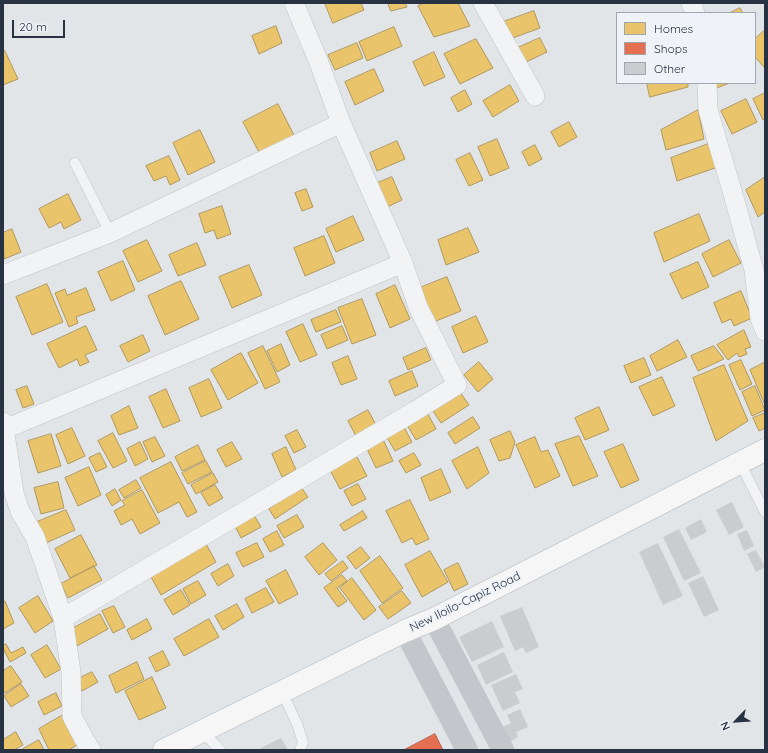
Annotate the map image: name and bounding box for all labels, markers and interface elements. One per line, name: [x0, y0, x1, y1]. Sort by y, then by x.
scale bar: [14, 12, 67, 38]
legend: [616, 12, 756, 84]
text: 20 m: [19, 19, 47, 34]
text: Homes: [654, 21, 693, 36]
text: Shops: [654, 41, 688, 56]
text: Other: [654, 61, 685, 76]
street label: New Iloilo-Capiz Road: [407, 569, 523, 635]
north arrow: [716, 701, 756, 741]
text: N: [717, 719, 733, 733]

